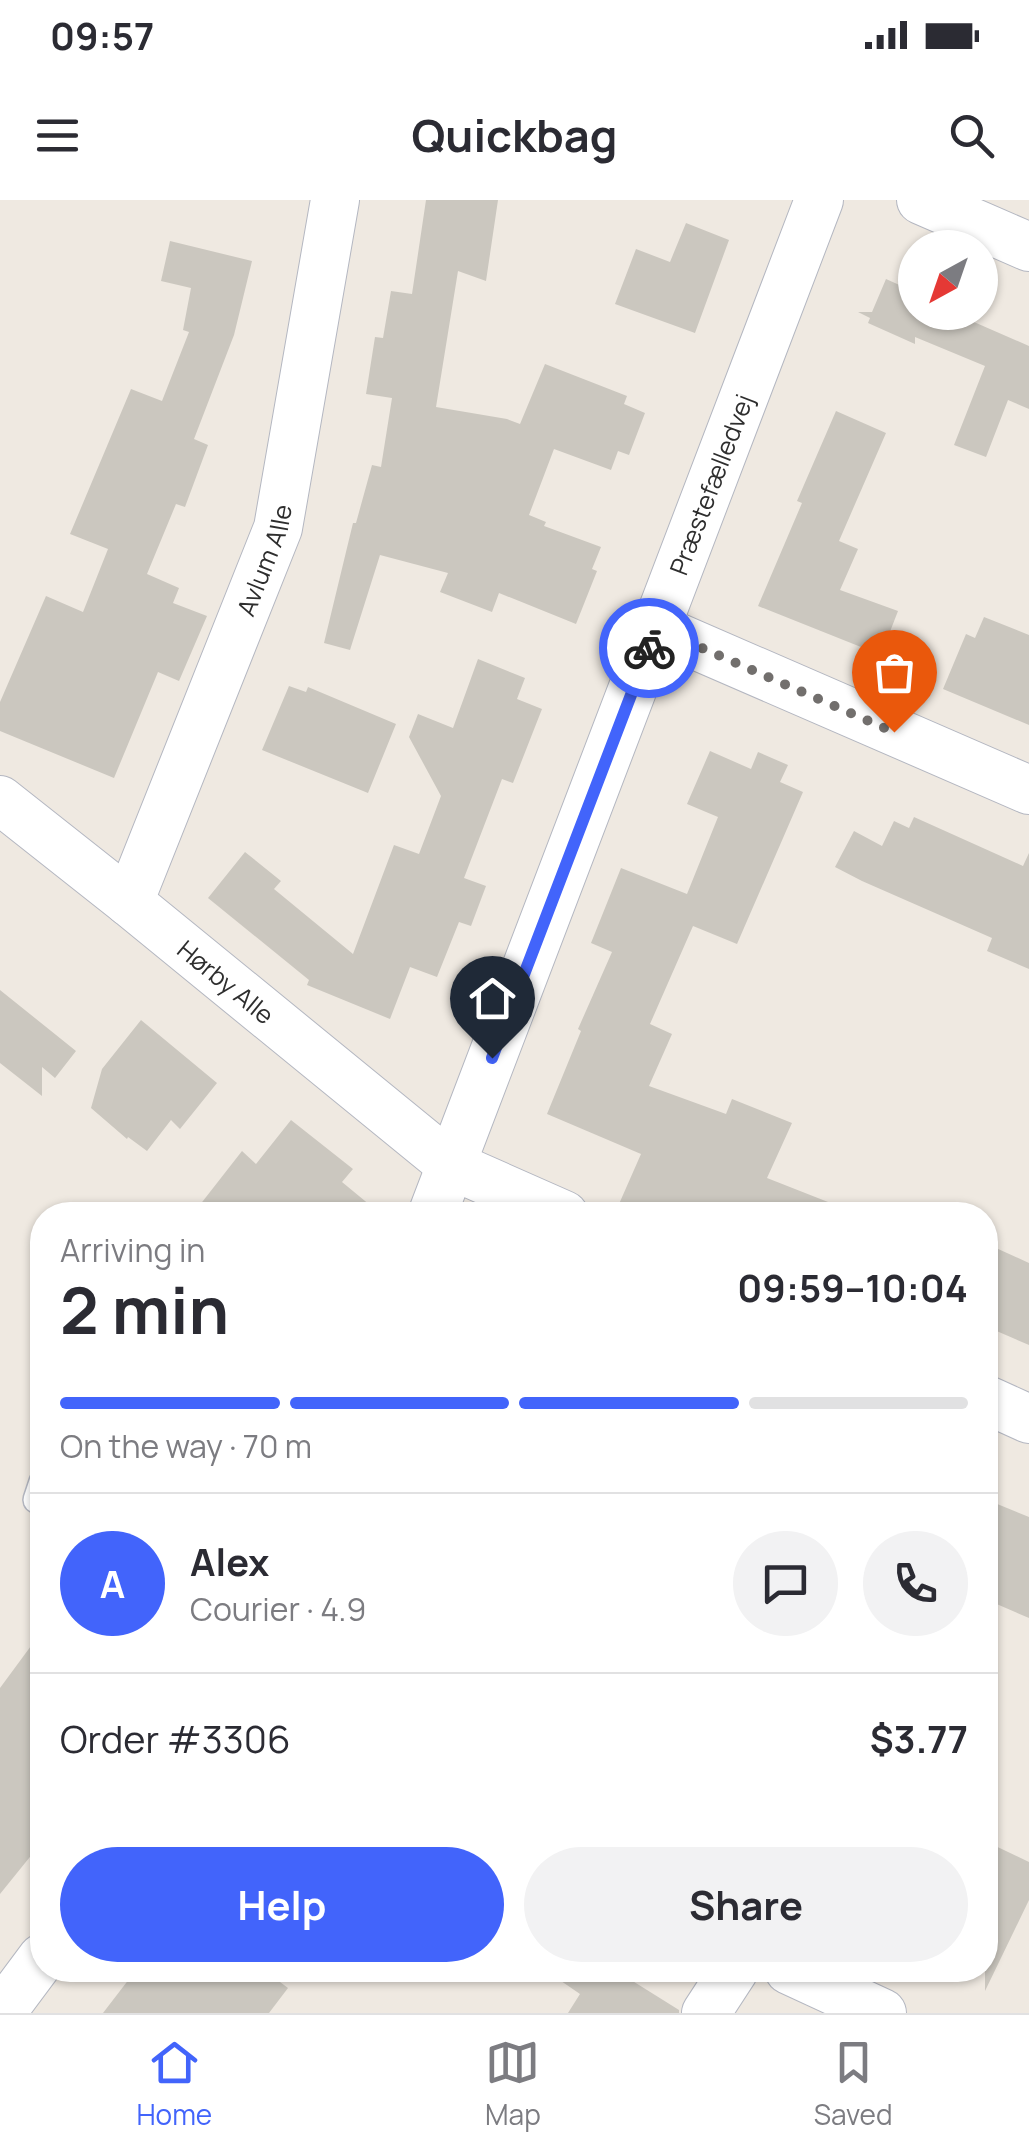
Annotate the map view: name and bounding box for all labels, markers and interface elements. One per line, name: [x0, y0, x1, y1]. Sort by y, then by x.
text: 09:57: [50, 9, 154, 61]
text: Quickbag: [412, 104, 617, 166]
icon: menu: [30, 108, 85, 163]
icon: search: [944, 108, 999, 163]
north arrow: [898, 230, 998, 330]
map controls: [898, 230, 998, 330]
street label: Præstefælledvej: [660, 389, 761, 580]
street label: Avlum Alle: [227, 502, 299, 621]
courier: [599, 598, 699, 698]
icon: bike: [622, 621, 677, 676]
pin: [852, 630, 937, 733]
icon: bag: [867, 645, 922, 700]
street label: Hørby Alle: [170, 931, 282, 1031]
pin: [450, 956, 535, 1059]
icon: home: [465, 971, 520, 1026]
text: Arriving in: [60, 1228, 205, 1272]
text: 09:59–10:04: [737, 1261, 968, 1313]
text: 2 min: [60, 1265, 229, 1354]
text: On the way · 70 m: [60, 1424, 312, 1468]
button: chat: [733, 1531, 838, 1636]
button: phone: [863, 1531, 968, 1636]
text: Alex: [190, 1535, 269, 1587]
text: A: [100, 1557, 125, 1609]
text: Courier · 4.9: [190, 1587, 366, 1631]
text: Order #3306: [60, 1712, 291, 1764]
text: $3.77: [870, 1712, 968, 1764]
button: Help: [60, 1847, 504, 1962]
button: Share: [524, 1847, 968, 1962]
tab: Home: [136, 2035, 212, 2133]
tab: Map: [485, 2035, 541, 2133]
tab: Saved: [814, 2035, 893, 2133]

